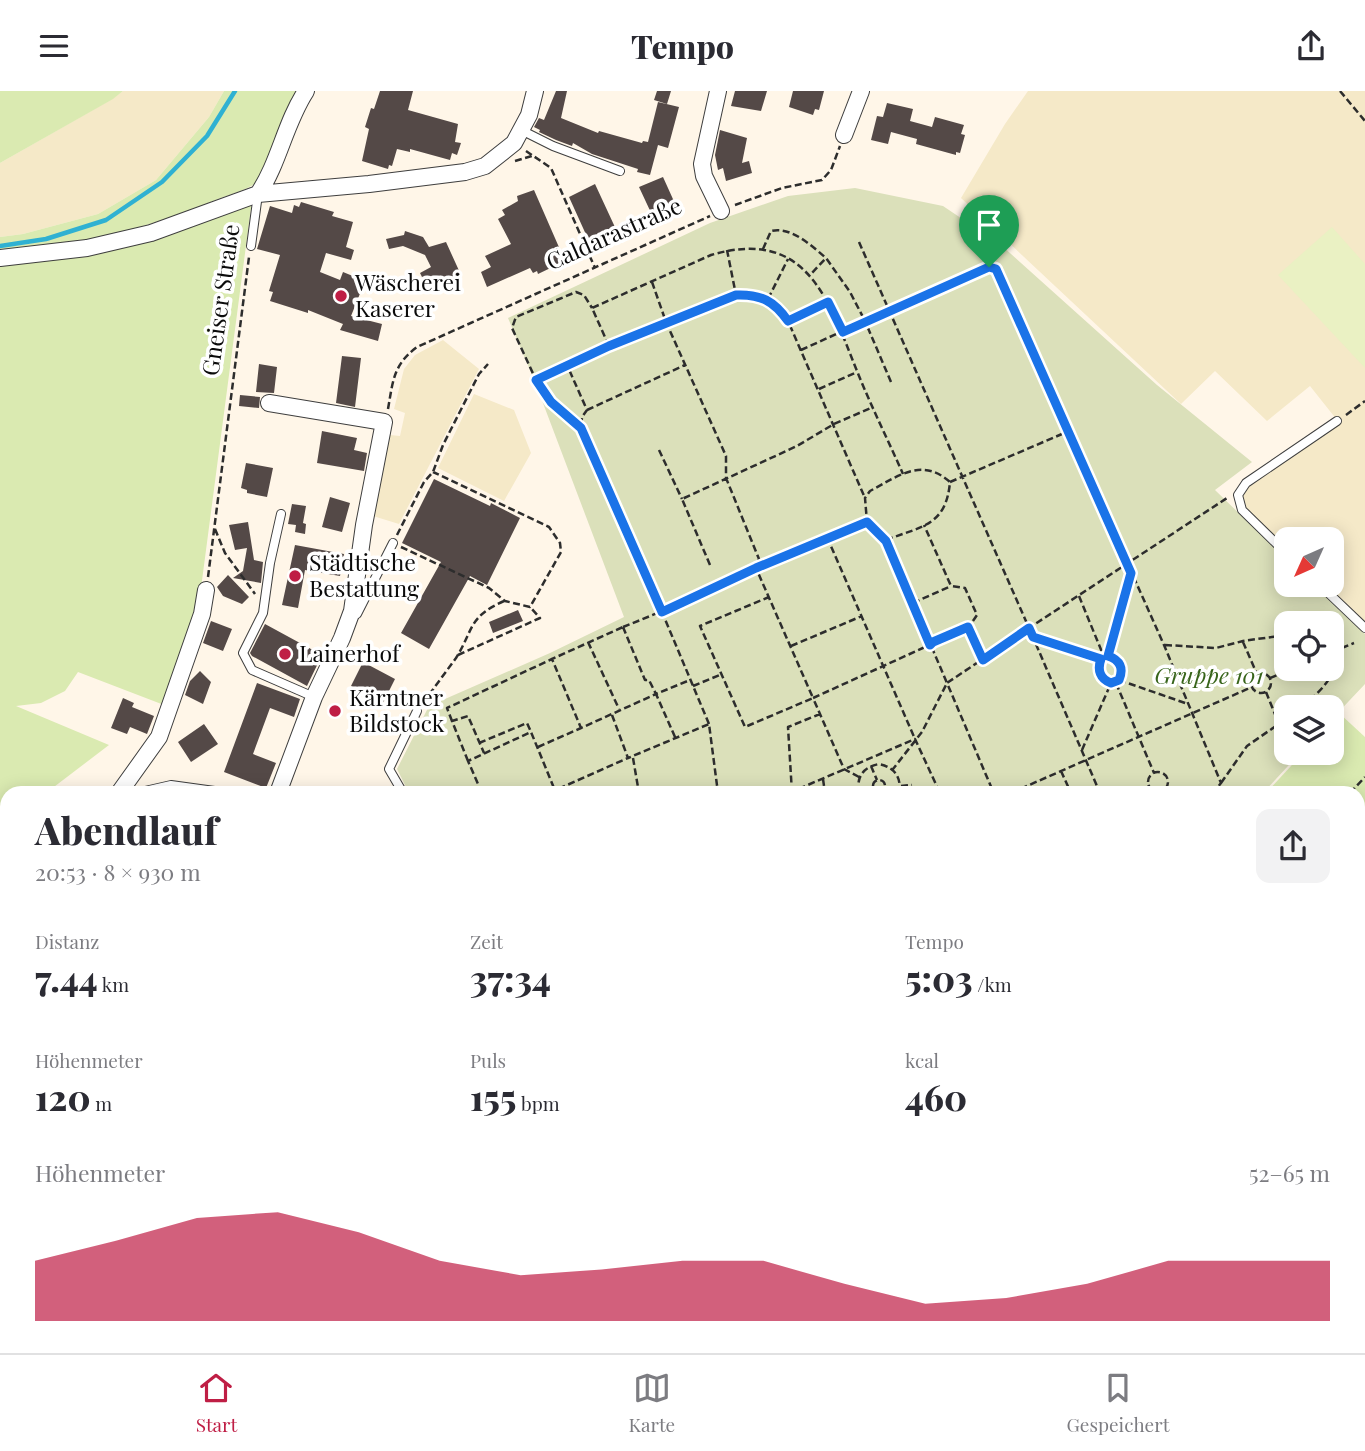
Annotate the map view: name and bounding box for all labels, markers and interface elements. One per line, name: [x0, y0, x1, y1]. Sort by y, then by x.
text: Tempo: [631, 24, 734, 67]
icon: menu: [35, 27, 73, 65]
icon: share: [1292, 27, 1330, 65]
street label: Caldarastraße: [541, 189, 686, 276]
pin: [959, 195, 1019, 267]
icon: arrive: [970, 206, 1008, 244]
street label: Gneiser Straße: [194, 222, 246, 378]
place label: Wäscherei Kaserer: [354, 266, 461, 323]
marker: Wäscherei Kaserer: [333, 288, 349, 304]
north arrow: [1274, 527, 1344, 597]
map controls: [1274, 527, 1344, 765]
place label: Städtische Bestattung: [309, 546, 419, 603]
marker: Städtische Bestattung: [287, 568, 303, 584]
button: locate: [1274, 611, 1344, 681]
place label: Lainerhof: [299, 637, 402, 668]
marker: Lainerhof: [277, 646, 293, 662]
park label: Gruppe 101: [1155, 659, 1264, 690]
place label: Kärntner Bildstock: [349, 681, 445, 738]
button: layers: [1274, 695, 1344, 765]
marker: Kärntner Bildstock: [327, 703, 343, 719]
text: Abendlauf: [35, 804, 218, 855]
button: share: [1256, 809, 1330, 883]
text: 20:53 · 8 × 930 m: [35, 856, 201, 887]
text: Distanz: [35, 928, 99, 954]
text: Zeit: [470, 928, 503, 954]
text: Tempo: [905, 928, 964, 954]
text: 7.44: [35, 954, 98, 1001]
text: 37:34: [470, 954, 551, 1001]
text: 5:03: [905, 954, 973, 1001]
text: km: [98, 971, 129, 997]
text: /km: [973, 971, 1012, 997]
text: Höhenmeter: [35, 1047, 143, 1073]
text: Puls: [470, 1047, 506, 1073]
text: kcal: [905, 1047, 939, 1073]
text: 120: [35, 1073, 91, 1120]
text: 155: [470, 1073, 516, 1120]
text: 460: [905, 1073, 967, 1120]
text: m: [91, 1090, 112, 1116]
text: bpm: [516, 1090, 560, 1116]
text: Höhenmeter: [35, 1157, 165, 1188]
text: 52–65 m: [1249, 1157, 1330, 1188]
tab: Start: [196, 1369, 237, 1437]
tab: Karte: [629, 1369, 675, 1437]
tab: Gespeichert: [1066, 1369, 1169, 1437]

